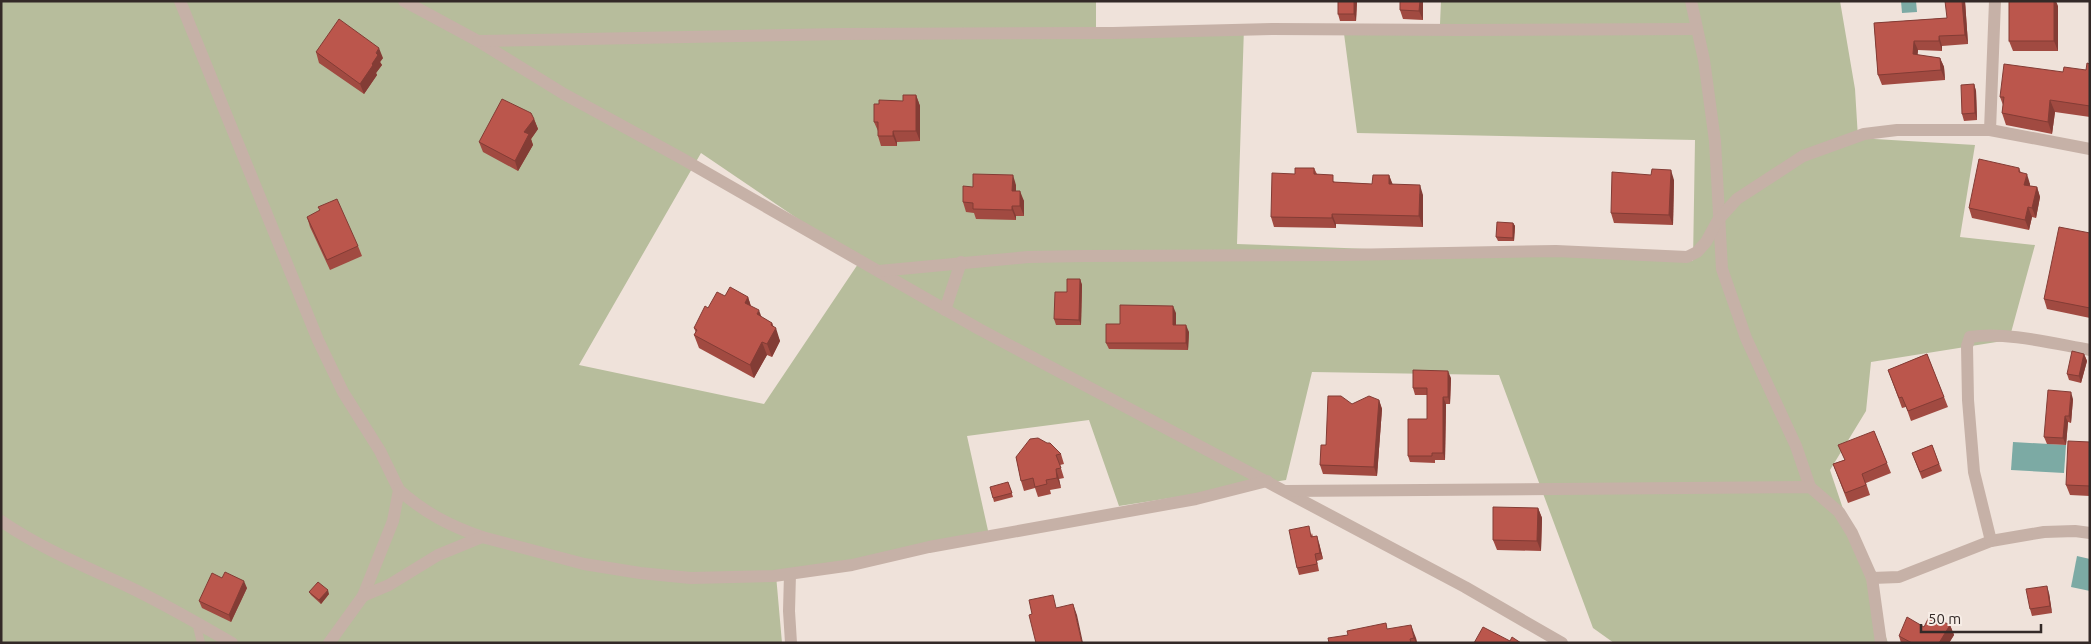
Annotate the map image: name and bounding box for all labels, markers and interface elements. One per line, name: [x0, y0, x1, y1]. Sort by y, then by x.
scale bar: [1921, 602, 2041, 634]
text: 50 m: [1928, 610, 1961, 627]

